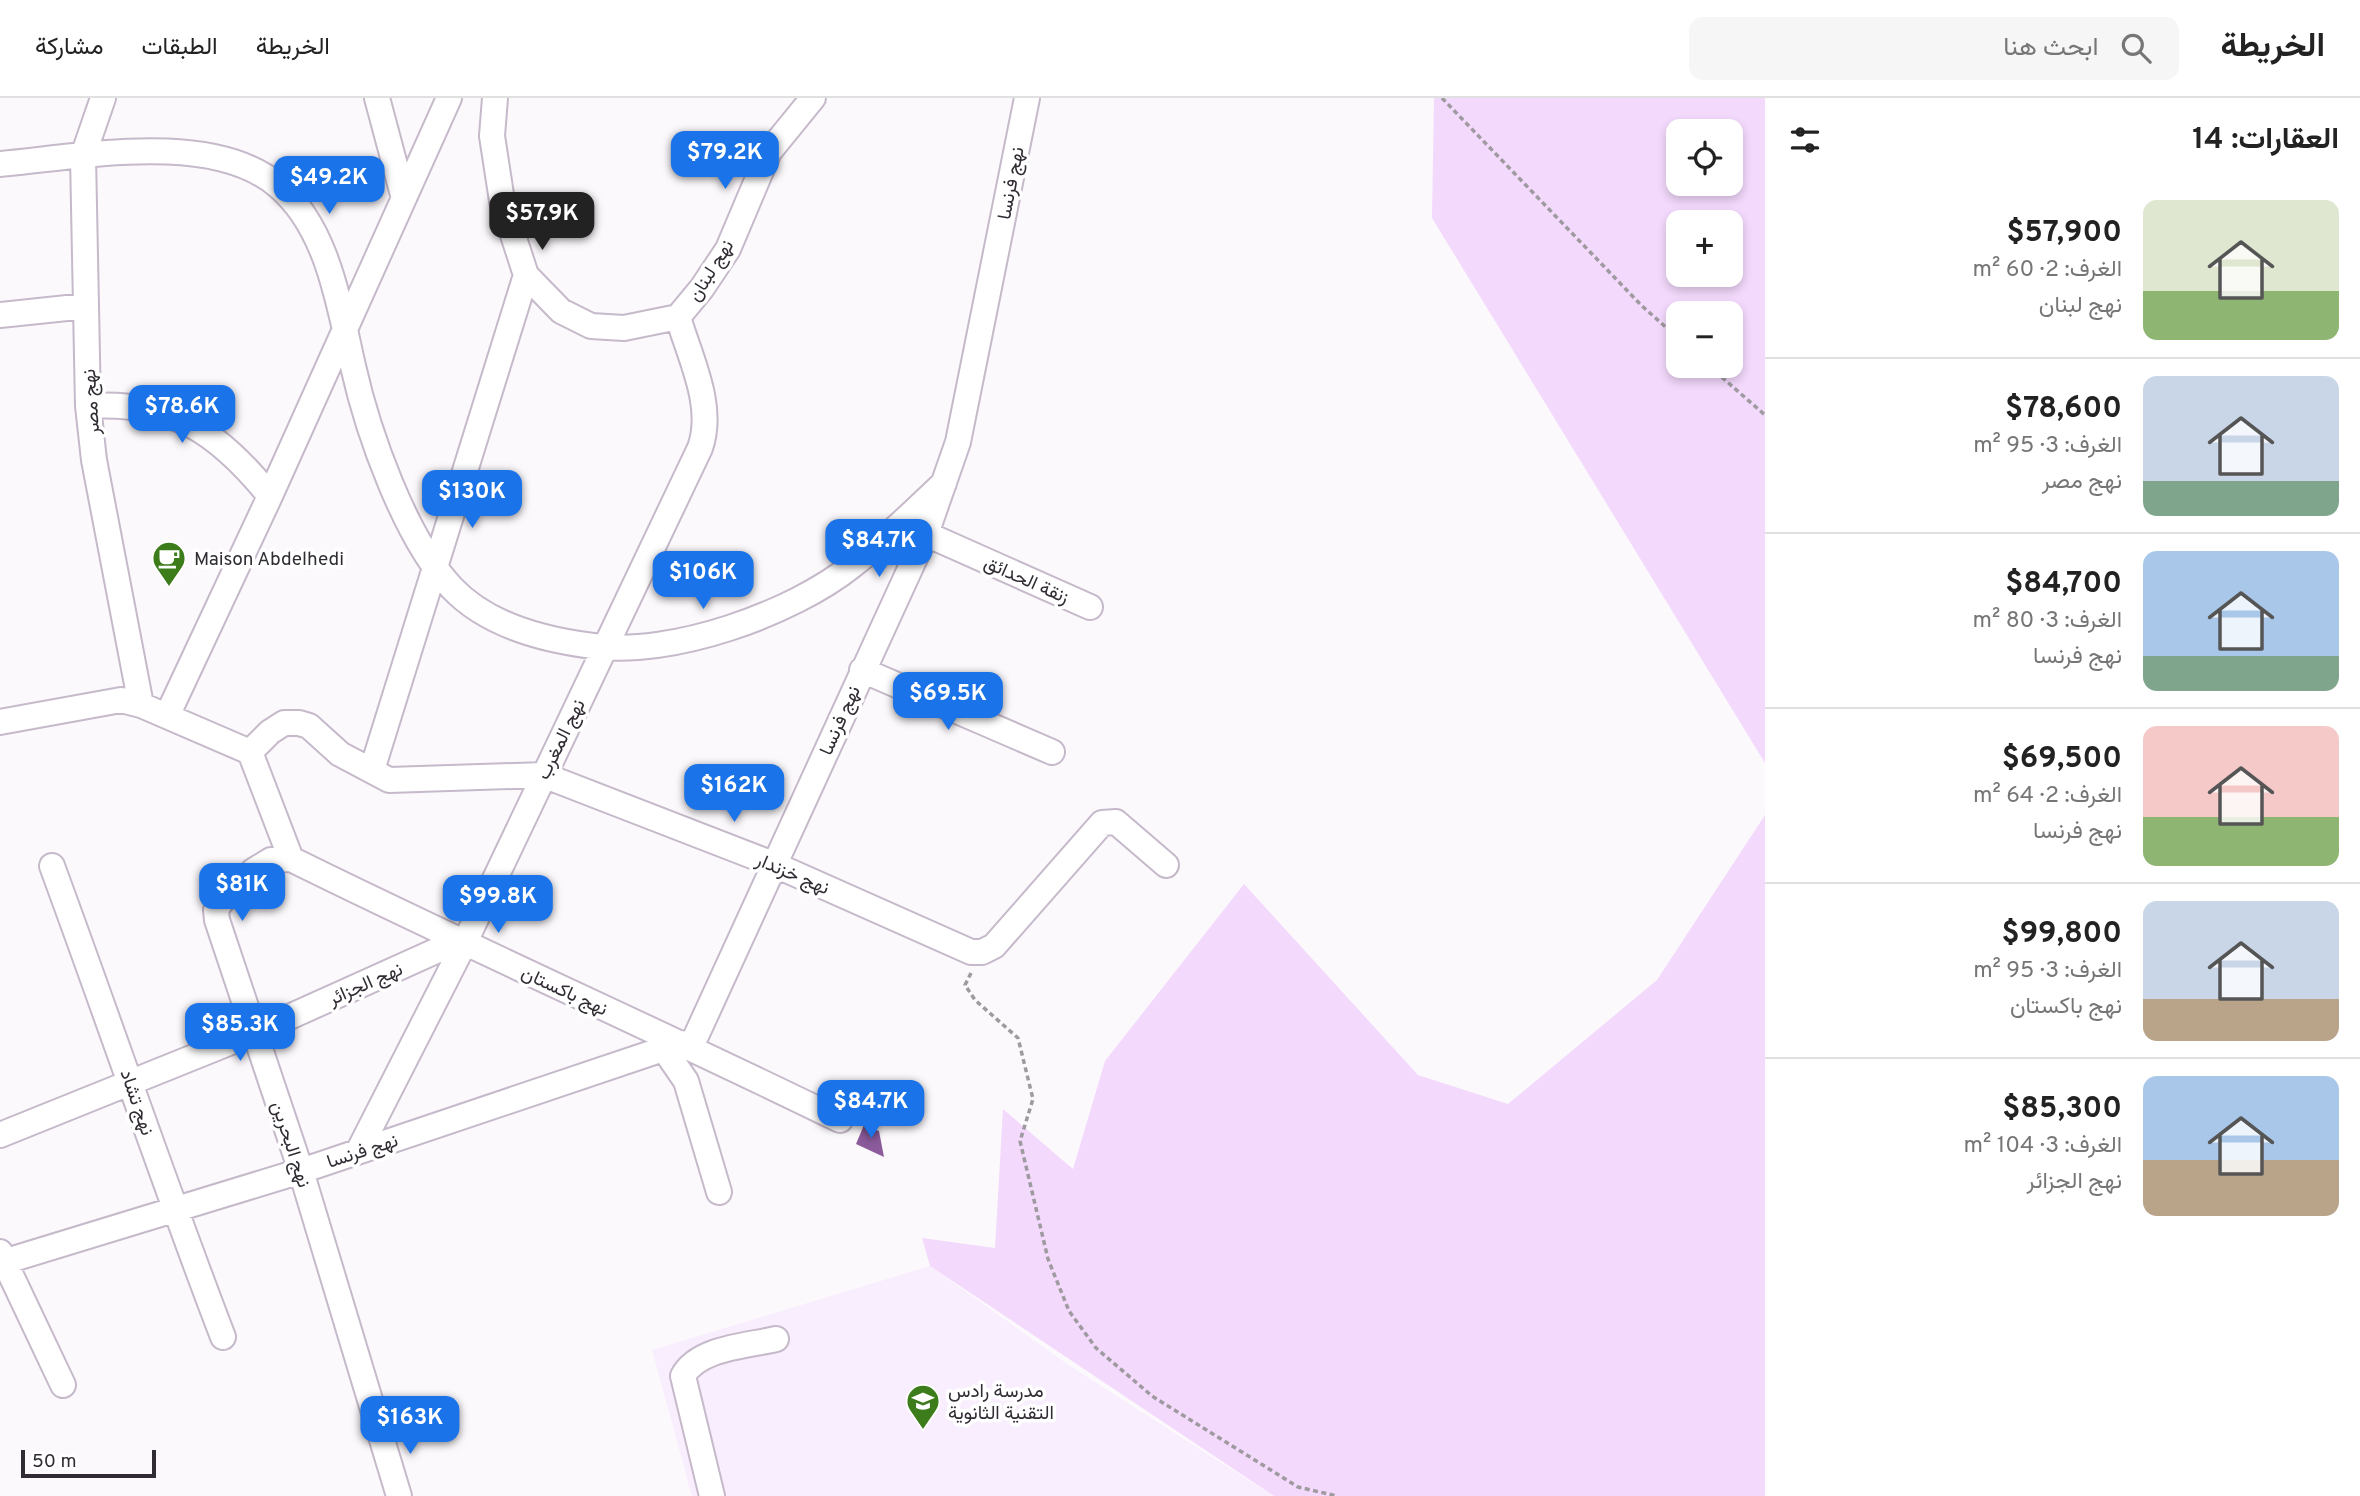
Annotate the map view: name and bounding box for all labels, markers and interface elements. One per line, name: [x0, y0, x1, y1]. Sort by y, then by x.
search box: [1689, 17, 2179, 80]
text: الخريطة: [2221, 27, 2325, 69]
icon: search: [2117, 29, 2155, 67]
text: ابحث هنا: [2003, 32, 2099, 65]
text: مشاركة: [35, 33, 103, 63]
text: الطبقات: [141, 33, 218, 63]
text: الخريطة: [256, 33, 330, 63]
map controls: [1666, 119, 1743, 378]
button: locate: [1666, 119, 1743, 196]
icon: filters: [1786, 121, 1824, 159]
text: العقارات: 14: [2192, 122, 2339, 159]
pin: $79.2K: [668, 132, 782, 191]
text: $79.2K: [687, 139, 763, 168]
street label: نهج فرنسا: [993, 145, 1031, 222]
pin: $49.2K: [272, 156, 386, 216]
text: $49.2K: [290, 164, 368, 193]
pin: $57.9K: [485, 192, 599, 252]
text: $57.9K: [505, 200, 579, 229]
button: +: [1666, 210, 1743, 287]
text: $57,900: [2006, 215, 2122, 252]
icon: home: [2199, 228, 2283, 312]
street label: نهج لبنان: [683, 236, 740, 307]
text: الغرف: 2 · 60 m²: [1972, 256, 2122, 285]
text: نهج لبنان: [2039, 292, 2122, 321]
button: −: [1666, 301, 1743, 378]
street label: نهج مصر: [78, 368, 106, 437]
pin: $78.6K: [125, 386, 239, 445]
text: $78,600: [2005, 391, 2122, 428]
text: $78.6K: [144, 393, 220, 422]
icon: home: [2199, 404, 2283, 488]
text: الغرف: 3 · 95 m²: [1973, 432, 2122, 461]
text: نهج مصر: [2042, 468, 2122, 497]
pin: $130K: [423, 470, 521, 530]
text: $130K: [438, 478, 506, 507]
pin: $84.7K: [822, 519, 936, 579]
text: $84.7K: [841, 527, 917, 556]
cafe icon: Maison Abdelhedi: [150, 539, 188, 588]
place label: Maison Abdelhedi: [194, 548, 344, 572]
street label: زنقة الحدائق: [980, 551, 1072, 610]
pin: $106K: [654, 552, 752, 611]
text: $106K: [669, 559, 737, 588]
text: $84,700: [2005, 566, 2122, 603]
icon: home: [2199, 579, 2283, 663]
text: الغرف: 3 · 80 m²: [1973, 607, 2122, 636]
text: نهج فرنسا: [2033, 643, 2122, 672]
pin: $69.5K: [891, 672, 1005, 732]
text: $69.5K: [909, 680, 987, 709]
street label: نهج فرنسا: [815, 682, 867, 759]
street label: نهج المغرب: [532, 696, 592, 784]
text: $69,500: [2002, 741, 2122, 778]
icon: home: [2199, 754, 2283, 838]
pin: $162K: [685, 764, 783, 824]
text: $162K: [700, 772, 768, 801]
text: الغرف: 2 · 64 m²: [1973, 782, 2122, 811]
text: نهج فرنسا: [2033, 818, 2122, 847]
street label: نهج خزندار: [751, 848, 833, 901]
pin: $81K: [201, 864, 283, 923]
text: $81K: [215, 871, 269, 900]
pin: $99.8K: [441, 876, 555, 935]
text: $99.8K: [459, 883, 537, 912]
text: $99,800: [2002, 916, 2122, 953]
icon: home: [2199, 929, 2283, 1013]
text: الغرف: 3 · 95 m²: [1973, 957, 2122, 986]
street label: نهج الجزائر: [324, 958, 407, 1012]
street label: نهج باكستان: [517, 961, 611, 1022]
text: نهج باكستان: [2010, 993, 2122, 1022]
pin: $85.3K: [183, 1004, 297, 1063]
text: $85.3K: [201, 1011, 279, 1040]
street label: نهج تشاد: [114, 1066, 159, 1139]
pin: $84.7K: [814, 1080, 928, 1140]
text: $84.7K: [833, 1088, 909, 1117]
text: $85,300: [2002, 1091, 2122, 1128]
street label: نهج البحرين: [265, 1098, 315, 1191]
icon: home: [2199, 1104, 2283, 1188]
street label: نهج فرنسا: [324, 1129, 401, 1175]
text: الغرف: 3 · 104 m²: [1964, 1132, 2122, 1161]
text: نهج الجزائر: [2027, 1168, 2122, 1197]
place label: مدرسة رادس التقنية الثانوية: [948, 1380, 1054, 1426]
school or university icon: مدرسة رادس التقنية الثانوية: [904, 1382, 942, 1431]
pin: $163K: [361, 1396, 459, 1456]
text: $163K: [376, 1404, 444, 1433]
scale bar: [21, 1447, 156, 1479]
text: 50 m: [32, 1450, 77, 1474]

